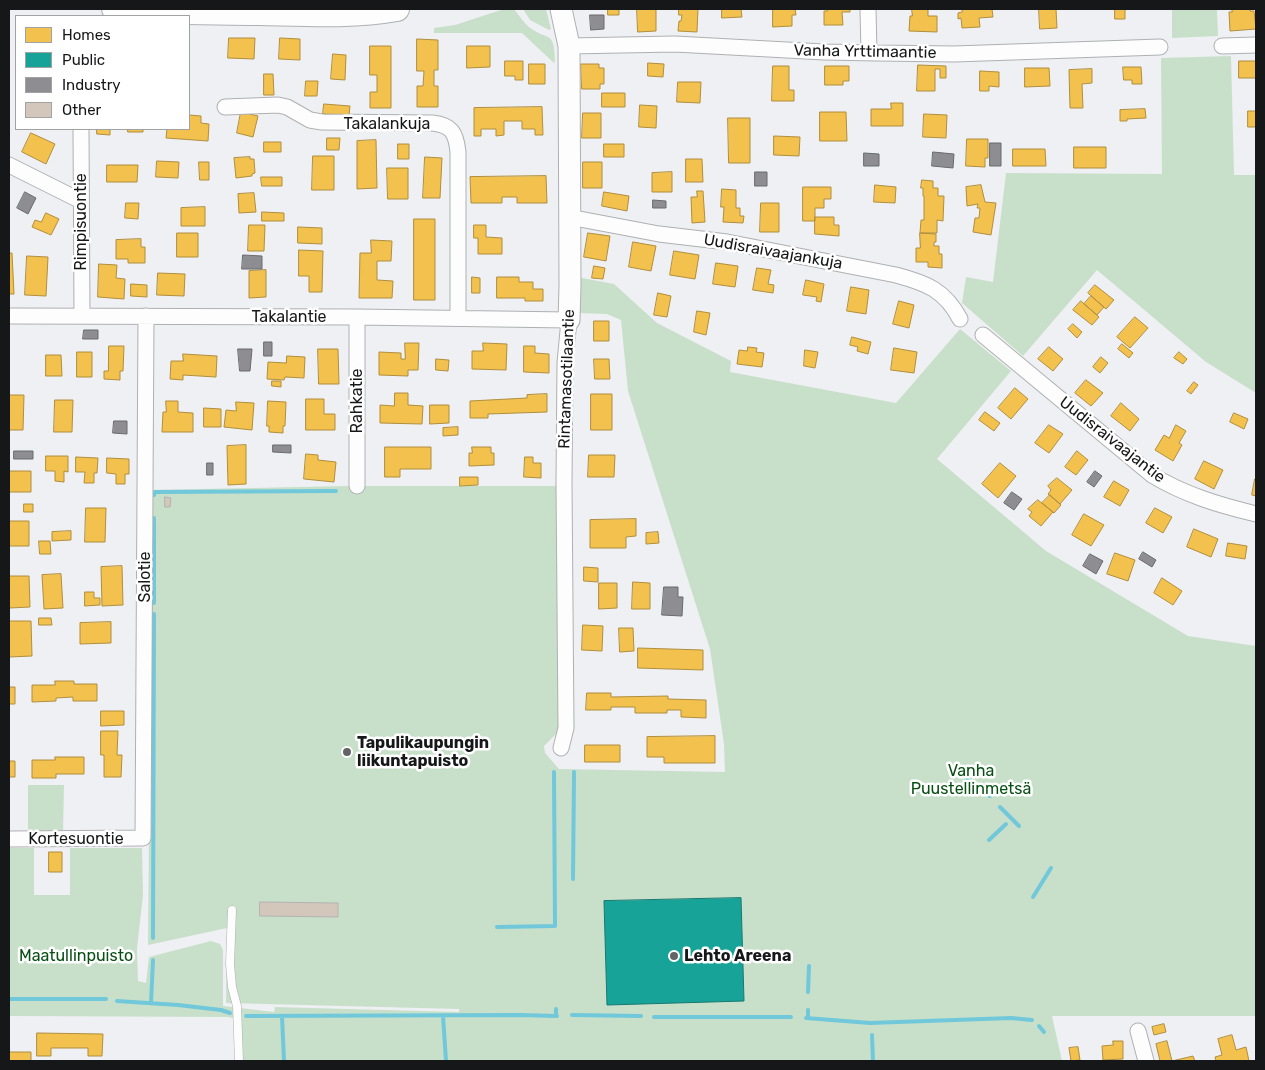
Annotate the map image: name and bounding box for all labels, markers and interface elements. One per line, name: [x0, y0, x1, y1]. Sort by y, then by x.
legend: [15, 15, 190, 130]
text: Homes: [62, 26, 111, 44]
street label: Vanha Yrttimaantie: [793, 41, 937, 63]
text: Public: [62, 51, 105, 69]
text: Industry: [62, 76, 121, 94]
text: Other: [62, 101, 101, 119]
street label: Takalankuja: [344, 114, 430, 134]
street label: Rimpisuontie: [71, 173, 91, 271]
street label: Uudisraivaajankuja: [702, 230, 844, 274]
street label: Takalantie: [252, 307, 326, 327]
street label: Rintamasotilaantie: [555, 309, 579, 449]
street label: Rahkatie: [347, 369, 367, 433]
street label: Uudisraivaajantie: [1055, 393, 1169, 487]
street label: Salotie: [135, 552, 155, 602]
place label: Tapulikaupungin liikuntapuisto: [357, 733, 489, 771]
marker: Tapulikaupungin liikuntapuisto: [341, 746, 353, 758]
park label: Vanha Puustellinmetsä: [911, 761, 1031, 799]
street label: Kortesuontie: [28, 829, 124, 849]
park label: Maatullinpuisto: [19, 946, 133, 966]
place label: Lehto Areena: [684, 946, 791, 966]
marker: Lehto Areena: [668, 950, 680, 962]

